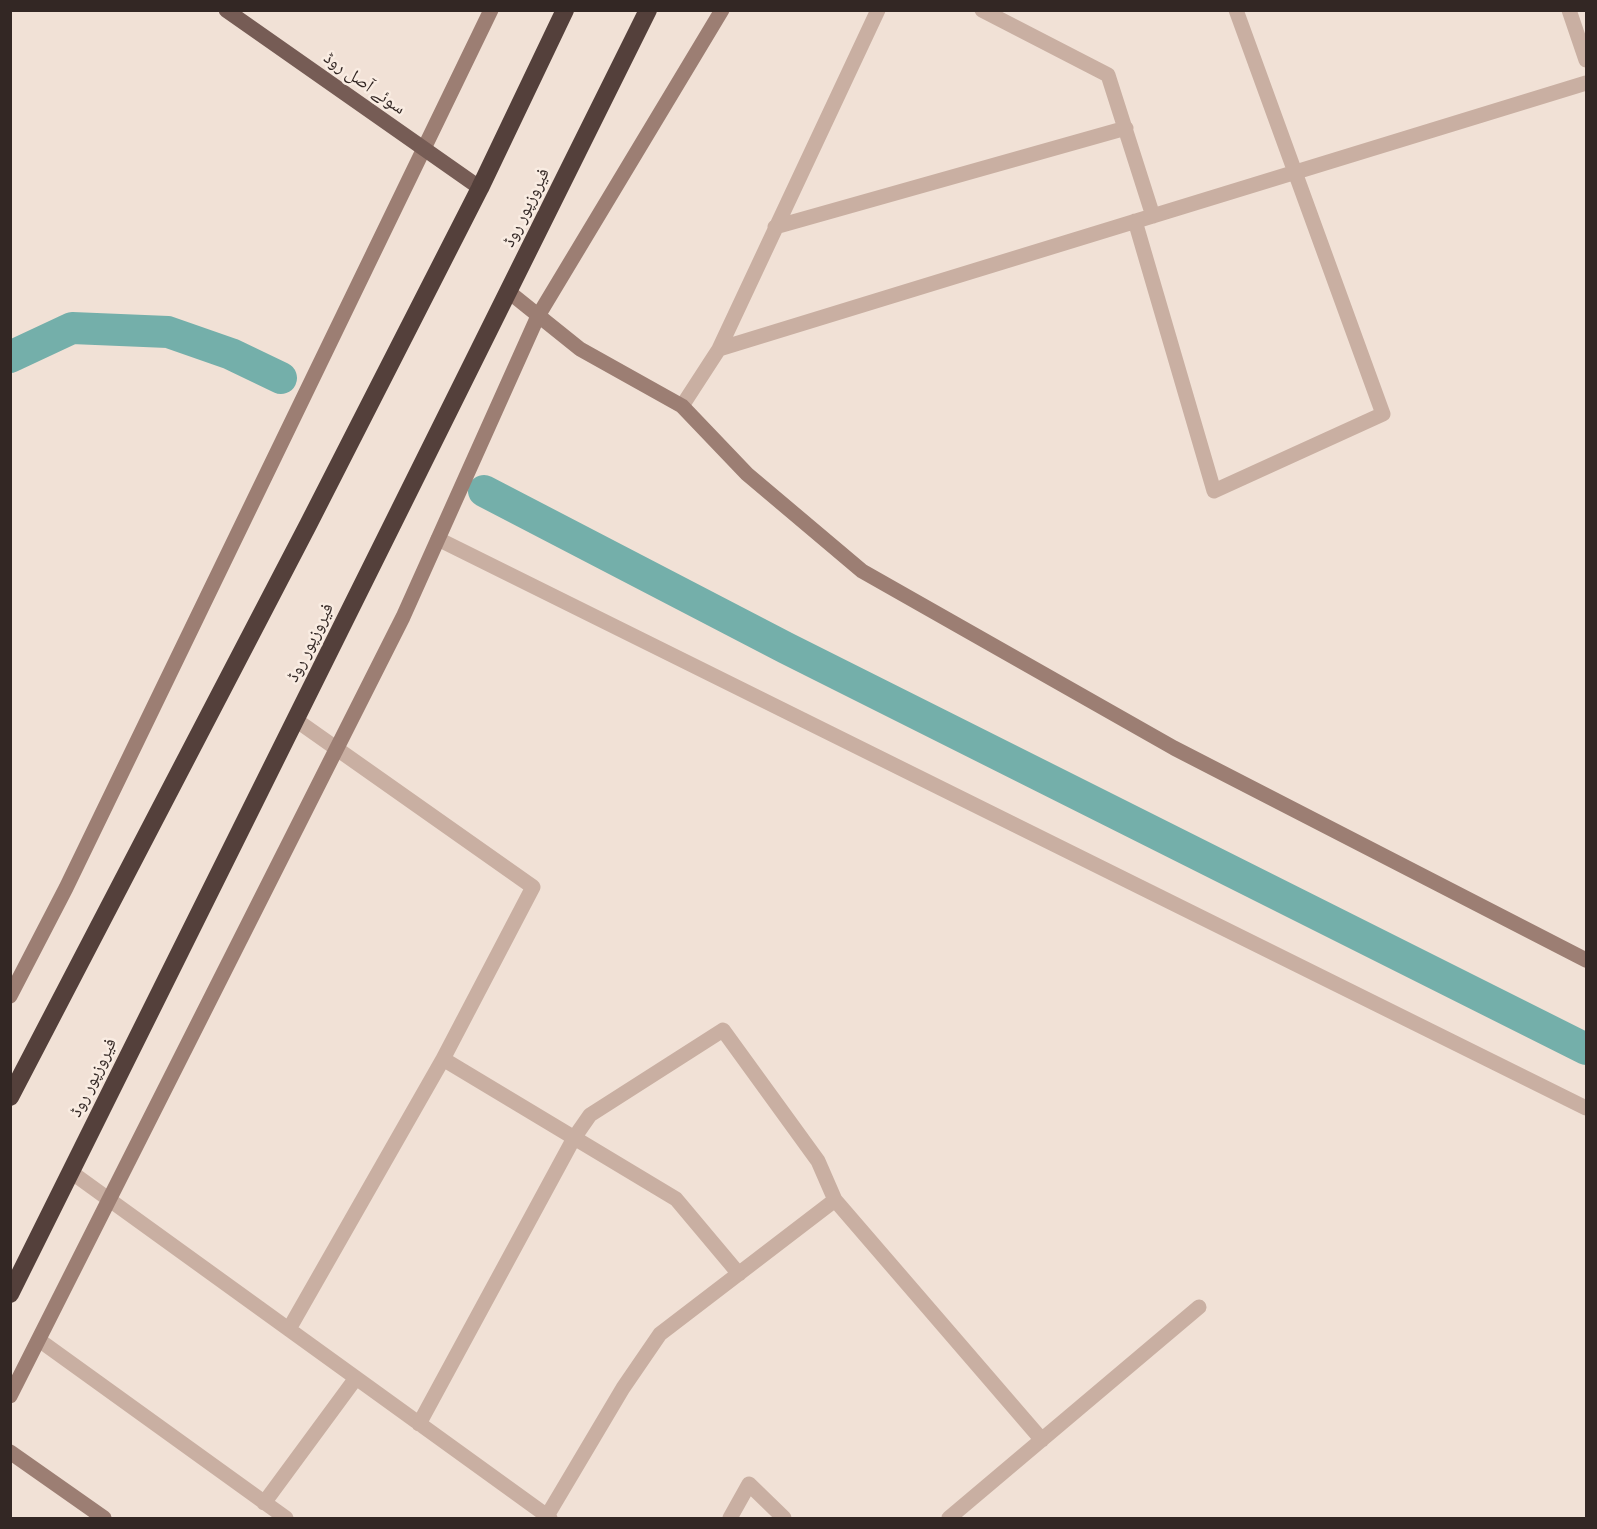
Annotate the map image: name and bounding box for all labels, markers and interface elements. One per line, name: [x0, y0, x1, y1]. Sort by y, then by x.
street label: سوئے آصل روڈ: [319, 48, 409, 120]
street label: فیروزپور روڈ: [499, 165, 555, 251]
street label: فیروزپور روڈ: [283, 600, 339, 686]
street label: فیروزپور روڈ: [66, 1035, 122, 1121]

